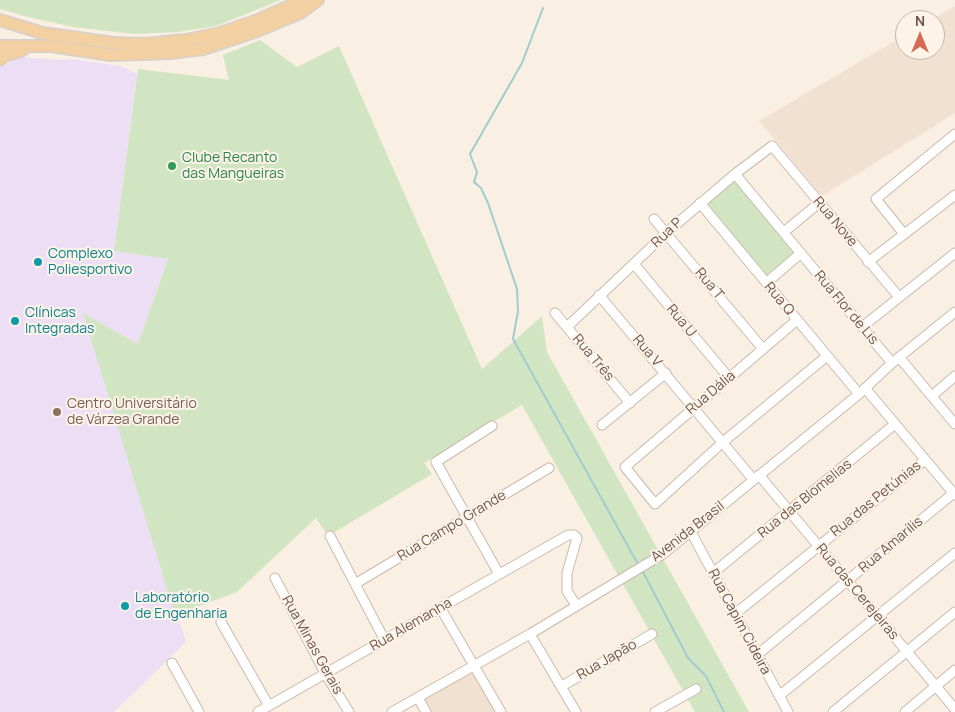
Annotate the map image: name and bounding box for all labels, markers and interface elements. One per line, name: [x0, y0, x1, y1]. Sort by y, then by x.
north arrow: [895, 10, 945, 60]
text: N: [915, 11, 925, 30]
place label: Clube Recanto das Mangueiras: [182, 150, 284, 182]
marker: Clube Recanto das Mangueiras: [166, 160, 178, 172]
street label: Rua Nove: [809, 193, 861, 251]
street label: Rua P: [648, 215, 686, 251]
place label: Complexo Poliesportivo: [48, 246, 132, 278]
marker: Complexo Poliesportivo: [32, 256, 44, 268]
street label: Rua T: [691, 265, 727, 303]
street label: Rua Flor de Lis: [810, 268, 882, 348]
street label: Rua Q: [760, 279, 798, 319]
street label: Rua U: [662, 301, 700, 341]
place label: Clínicas Integradas: [25, 305, 94, 338]
marker: Clínicas Integradas: [9, 315, 21, 327]
street label: Rua Três: [569, 331, 617, 385]
street label: Rua V: [629, 332, 665, 370]
street label: Rua Dália: [683, 368, 739, 418]
place label: Centro Universitário de Várzea Grande: [67, 396, 197, 428]
marker: Centro Universitário de Várzea Grande: [51, 406, 63, 418]
street label: Rua das Blomelias: [755, 456, 855, 542]
street label: Rua das Petúnias: [828, 457, 924, 541]
street label: Rua Campo Grande: [395, 487, 509, 565]
street label: Avenida Brasil: [648, 498, 728, 566]
street label: Rua Amarílis: [856, 513, 926, 577]
street label: Rua das Cerejeiras: [812, 541, 902, 643]
street label: Rua Capim Cideira: [704, 566, 774, 678]
place label: Laboratório de Engenharia: [135, 590, 227, 622]
street label: Rua Minas Gerais: [278, 593, 346, 697]
street label: Rua Alemanha: [367, 595, 455, 655]
marker: Laboratório de Engenharia: [119, 600, 131, 612]
street label: Rua Japão: [574, 636, 640, 684]

